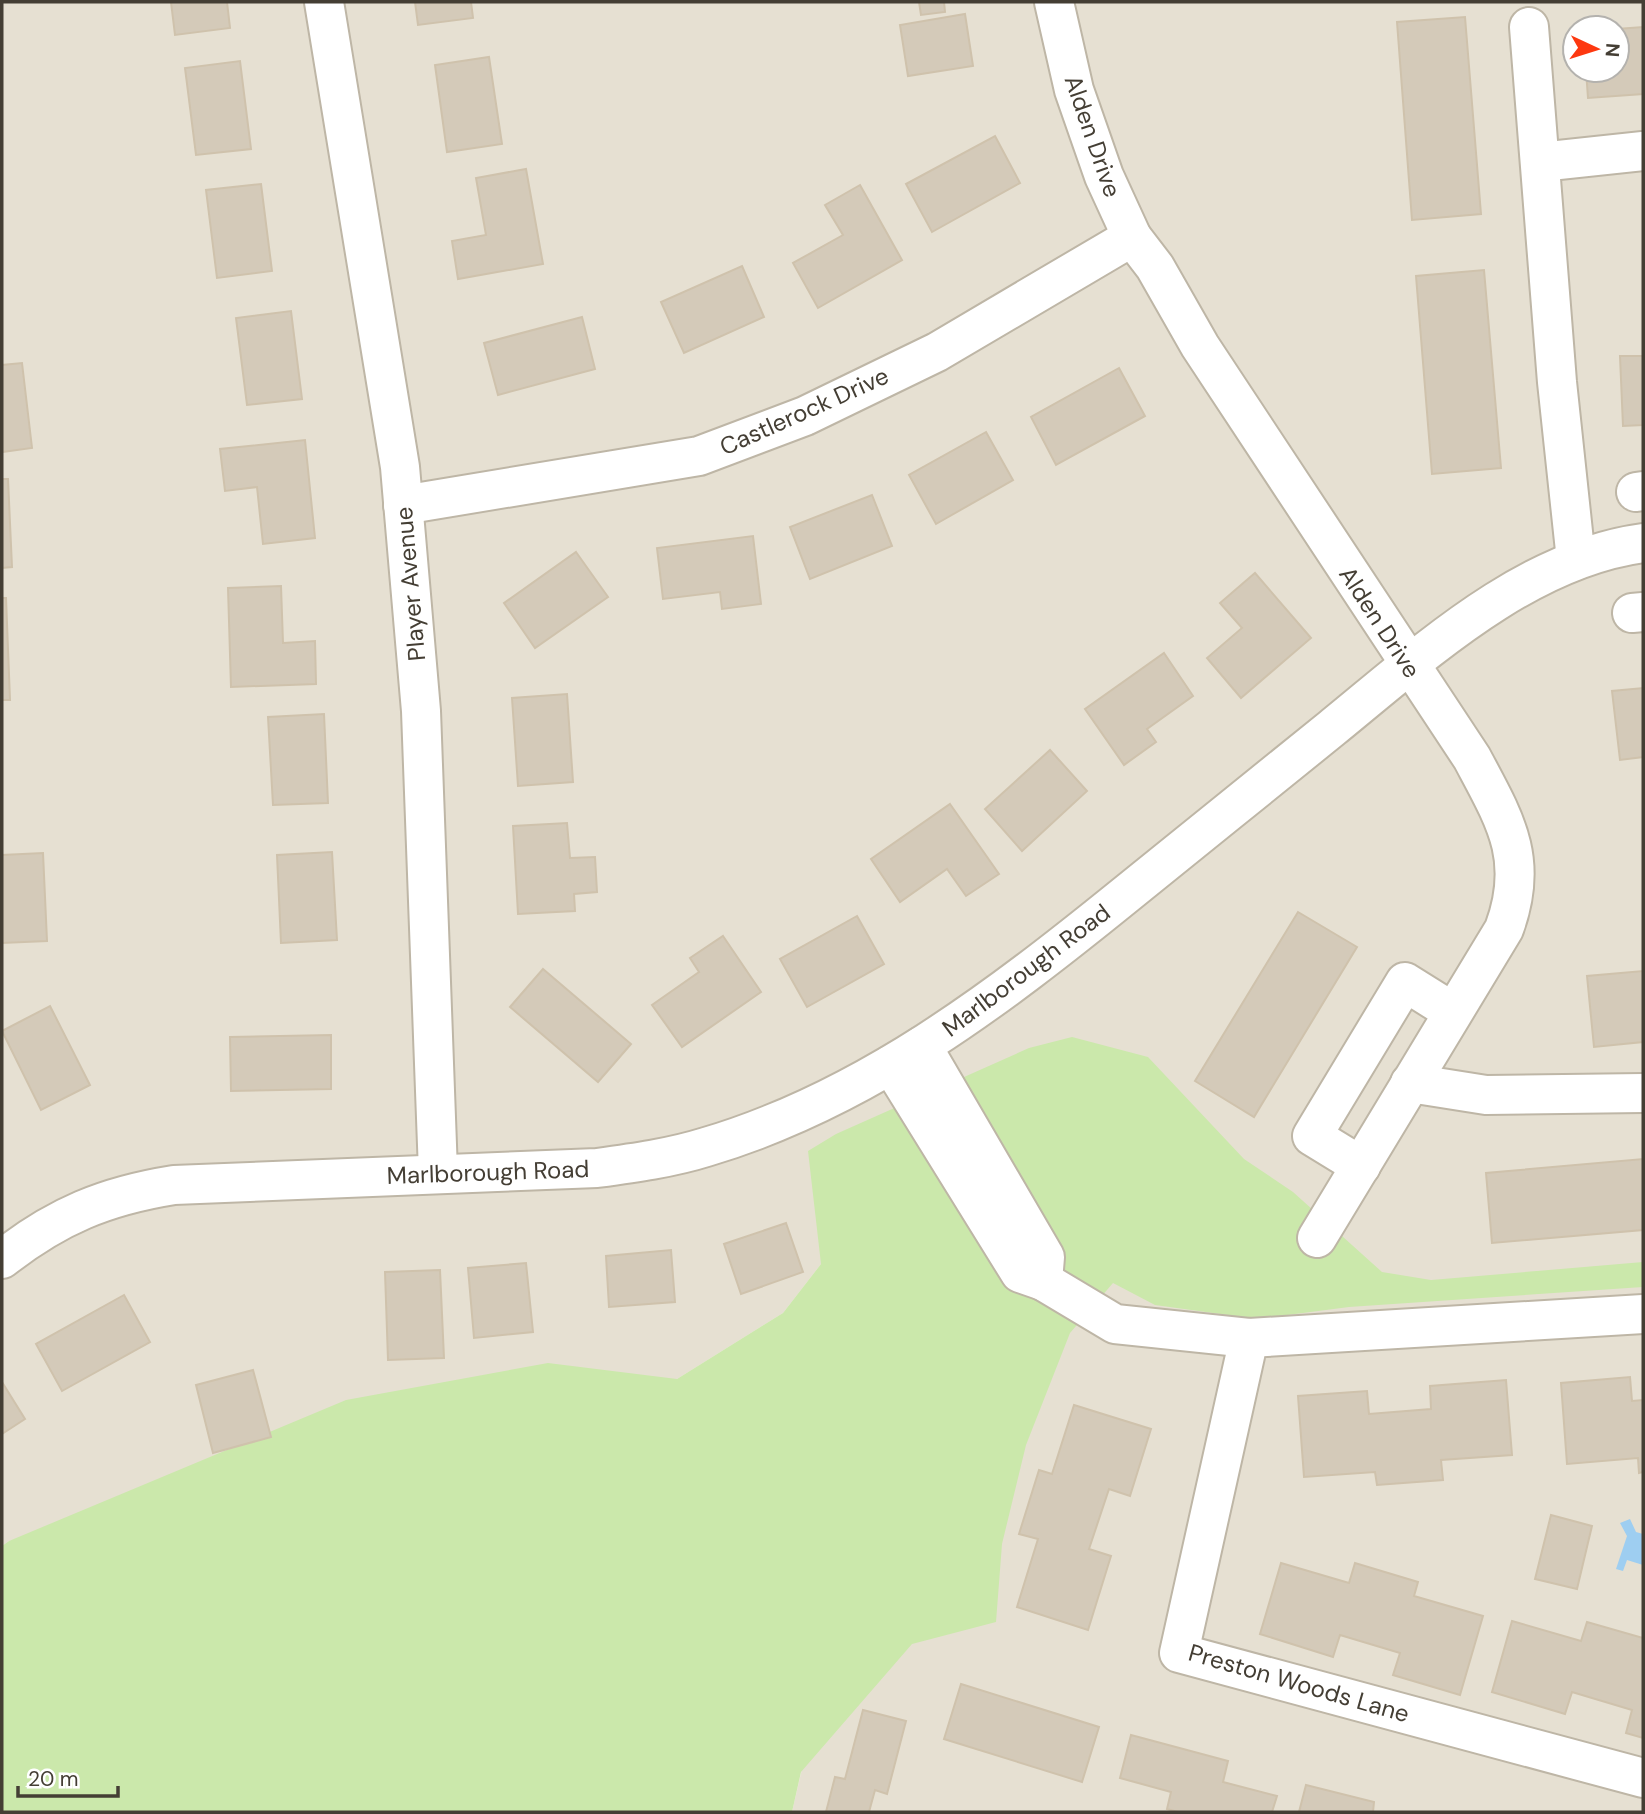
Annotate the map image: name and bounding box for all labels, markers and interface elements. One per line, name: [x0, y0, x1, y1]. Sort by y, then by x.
north arrow: [1561, 14, 1631, 84]
text: N: [1600, 42, 1625, 58]
street label: Alden Drive: [1058, 71, 1128, 201]
street label: Castlerock Drive: [715, 360, 893, 462]
street label: Player Avenue: [388, 506, 432, 662]
street label: Alden Drive: [1332, 560, 1428, 684]
street label: Marlborough Road: [936, 897, 1116, 1043]
street label: Marlborough Road: [386, 1153, 590, 1191]
street label: Preston Woods Lane: [1185, 1637, 1413, 1729]
scale bar: [18, 1755, 117, 1799]
text: 20 m: [28, 1765, 79, 1793]

